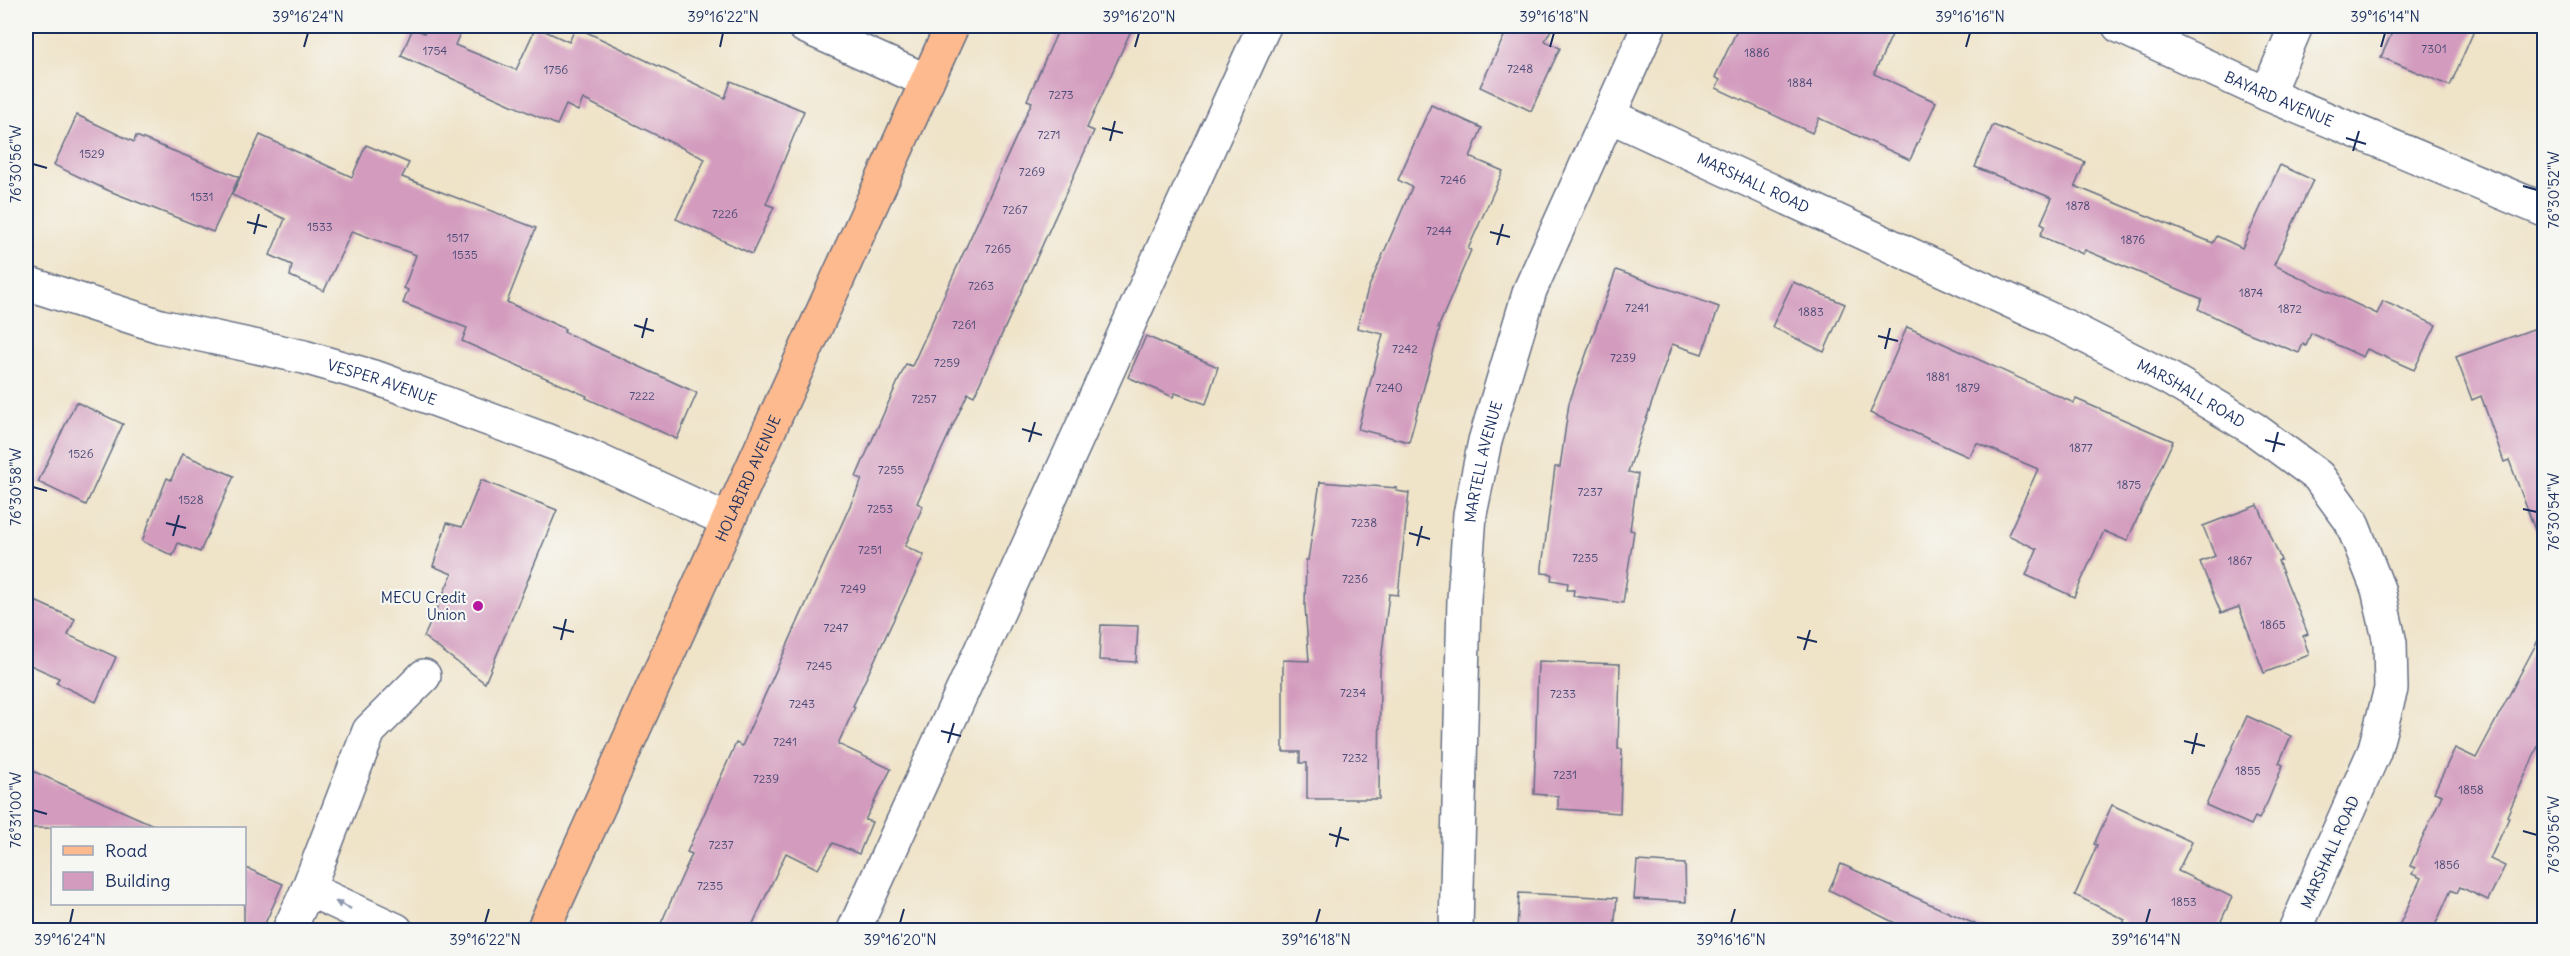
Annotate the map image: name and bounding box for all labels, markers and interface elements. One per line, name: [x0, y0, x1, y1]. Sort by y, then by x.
text: 39°16'24"N: [272, 7, 344, 26]
text: 39°16'22"N: [687, 7, 759, 26]
text: 39°16'20"N: [1102, 7, 1176, 26]
text: 39°16'18"N: [1519, 7, 1589, 26]
text: 39°16'16"N: [1935, 7, 2005, 26]
text: 39°16'14"N: [2350, 7, 2420, 26]
house number: 7301: [2421, 41, 2447, 56]
house number: 1754: [423, 43, 447, 58]
house number: 1886: [1744, 45, 1770, 60]
house number: 7248: [1507, 61, 1533, 76]
house number: 1756: [544, 62, 568, 77]
street label: BAYARD AVENUE: [2222, 66, 2337, 130]
house number: 1884: [1787, 75, 1813, 90]
house number: 7273: [1048, 87, 1074, 102]
text: 76°30'56"W: [6, 125, 25, 203]
house number: 7271: [1037, 127, 1061, 142]
house number: 1529: [79, 146, 105, 161]
street label: MARSHALL ROAD: [1694, 148, 1813, 216]
text: 76°30'52"W: [2544, 151, 2563, 229]
house number: 7269: [1019, 164, 1045, 179]
house number: 7246: [1440, 172, 1466, 187]
house number: 1531: [190, 189, 214, 204]
house number: 1878: [2066, 198, 2090, 213]
house number: 7267: [1002, 202, 1028, 217]
house number: 7226: [712, 206, 738, 221]
house number: 1533: [307, 219, 333, 234]
house number: 7244: [1426, 223, 1452, 238]
house number: 1517: [447, 230, 469, 245]
house number: 1876: [2121, 232, 2145, 247]
house number: 7265: [985, 241, 1011, 256]
house number: 1535: [452, 247, 478, 262]
house number: 7263: [968, 278, 994, 293]
house number: 1874: [2239, 285, 2263, 300]
house number: 7241: [1625, 300, 1649, 315]
house number: 1872: [2278, 301, 2302, 316]
house number: 1883: [1798, 304, 1824, 319]
house number: 7261: [952, 317, 976, 332]
house number: 7242: [1392, 341, 1418, 356]
house number: 7239: [1610, 350, 1636, 365]
street label: VESPER AVENUE: [325, 355, 440, 409]
house number: 7259: [934, 355, 960, 370]
street label: MARSHALL ROAD: [2134, 355, 2249, 431]
house number: 1881: [1926, 369, 1950, 384]
house number: 7240: [1375, 380, 1403, 395]
house number: 1879: [1956, 380, 1980, 395]
house number: 7222: [629, 388, 655, 403]
house number: 7257: [911, 391, 937, 406]
street label: MARTELL AVENUE: [1460, 398, 1506, 523]
street label: HOLABIRD AVENUE: [711, 412, 784, 544]
house number: 1877: [2069, 440, 2093, 455]
house number: 1526: [68, 446, 94, 461]
text: 76°30'58"W: [6, 448, 25, 526]
house number: 7255: [878, 462, 904, 477]
text: 76°30'54"W: [2544, 473, 2563, 551]
house number: 1875: [2117, 477, 2141, 492]
house number: 7237: [1577, 484, 1603, 499]
house number: 1528: [178, 492, 204, 507]
house number: 7253: [867, 501, 893, 516]
house number: 7238: [1351, 515, 1377, 530]
house number: 7251: [858, 542, 882, 557]
house number: 7235: [1572, 550, 1598, 565]
house number: 1867: [2228, 553, 2252, 568]
house number: 7236: [1342, 571, 1368, 586]
house number: 7249: [840, 581, 866, 596]
place label: MECU Credit Union: [381, 588, 466, 624]
marker: MECU Credit Union: [471, 599, 485, 613]
house number: 1865: [2260, 617, 2286, 632]
house number: 7247: [824, 620, 849, 635]
house number: 7245: [806, 658, 832, 673]
house number: 7234: [1340, 685, 1366, 700]
house number: 7233: [1550, 686, 1576, 701]
house number: 7243: [789, 696, 815, 711]
house number: 7241: [773, 734, 797, 749]
house number: 7232: [1342, 750, 1368, 765]
house number: 1855: [2235, 763, 2261, 778]
house number: 7231: [1553, 767, 1577, 782]
text: 76°31'00"W: [6, 771, 25, 848]
house number: 7239: [753, 771, 779, 786]
house number: 1858: [2458, 782, 2484, 797]
street label: MARSHALL ROAD: [2297, 793, 2363, 911]
text: 76°30'56"W: [2544, 796, 2563, 874]
legend: [51, 827, 246, 905]
house number: 7237: [708, 837, 734, 852]
text: Road: [105, 839, 148, 862]
house number: 1856: [2434, 857, 2460, 872]
text: Building: [105, 869, 170, 892]
house number: 7235: [697, 878, 723, 893]
house number: 1853: [2171, 894, 2197, 909]
one-way arrow: [334, 901, 352, 911]
text: 39°16'24"N: [34, 930, 106, 949]
text: 39°16'22"N: [449, 930, 521, 949]
text: 39°16'20"N: [863, 930, 937, 949]
text: 39°16'18"N: [1281, 930, 1351, 949]
text: 39°16'16"N: [1696, 930, 1766, 949]
text: 39°16'14"N: [2111, 930, 2181, 949]

